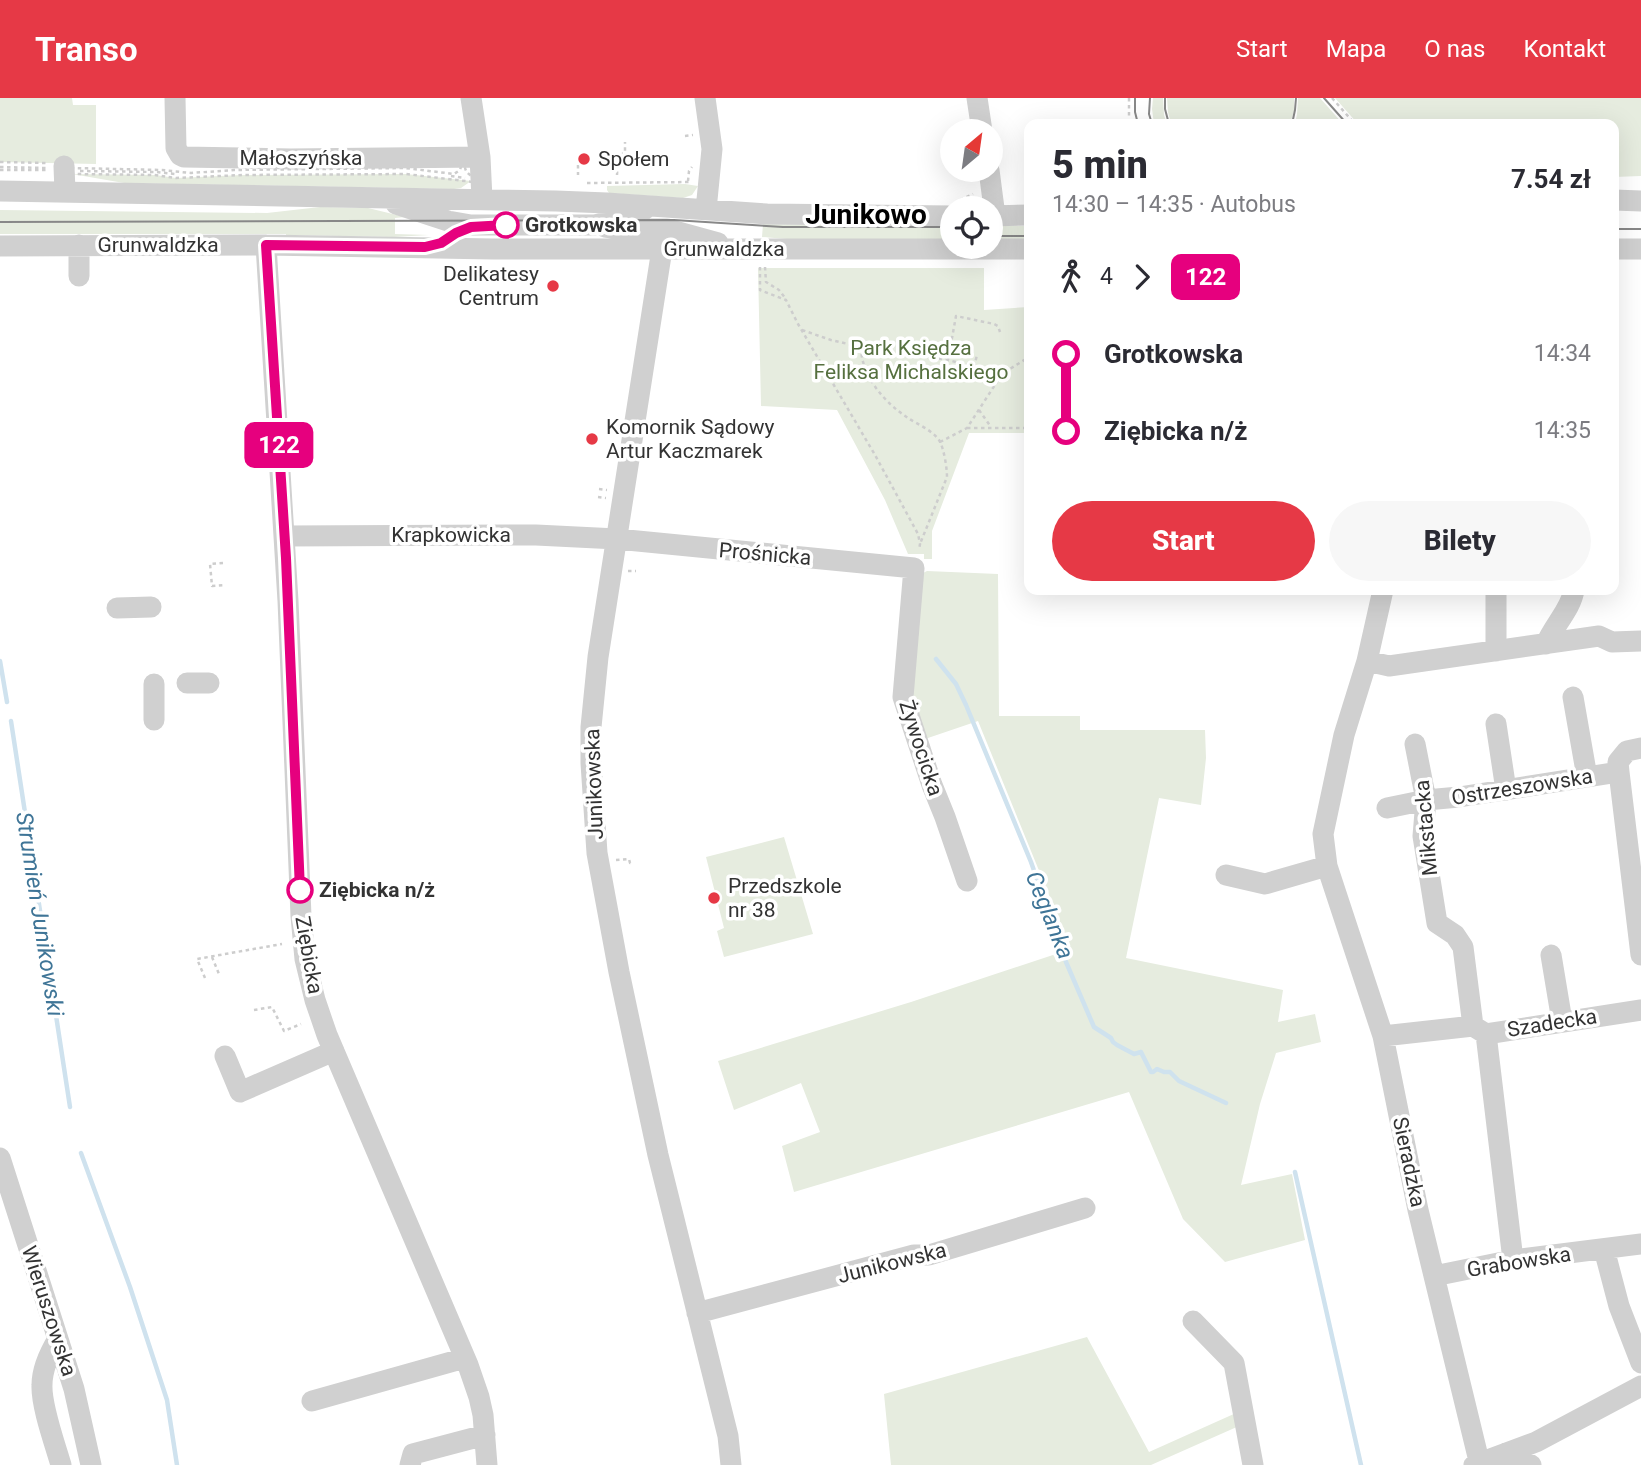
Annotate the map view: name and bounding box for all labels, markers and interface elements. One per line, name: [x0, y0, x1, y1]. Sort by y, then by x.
text: Transo: [35, 30, 138, 69]
text: Start: [1236, 35, 1288, 63]
text: Mapa: [1326, 35, 1386, 63]
text: O nas: [1424, 35, 1485, 63]
text: Kontakt: [1523, 35, 1606, 63]
north arrow: [940, 119, 1003, 182]
map controls: [940, 119, 1003, 259]
text: 5 min: [1052, 143, 1148, 187]
street label: Małoszyńska: [239, 146, 363, 170]
place label: Społem: [598, 147, 669, 171]
marker: Społem: [576, 151, 592, 167]
text: 7.54 zł: [1511, 164, 1591, 194]
text: 14:30 – 14:35 · Autobus: [1052, 191, 1296, 218]
button: locate: [940, 196, 1003, 259]
district label: Junikowo: [805, 198, 927, 231]
marker: Grotkowska: [493, 212, 519, 238]
place label: Grotkowska: [525, 213, 637, 237]
street label: Grunwaldzka: [97, 233, 219, 257]
street label: Grunwaldzka: [663, 237, 785, 261]
icon: walk: [1052, 258, 1090, 296]
icon: forward: [1123, 258, 1161, 296]
place label: Delikatesy Centrum: [443, 262, 539, 310]
text: 4: [1100, 263, 1113, 290]
text: 122: [1185, 263, 1226, 291]
marker: Delikatesy Centrum: [545, 278, 561, 294]
park label: Park Księdza Feliksa Michalskiego: [814, 336, 1008, 384]
text: Grotkowska: [1104, 339, 1243, 369]
text: 14:34: [1534, 340, 1591, 367]
place label: Komornik Sądowy Artur Kaczmarek: [606, 415, 774, 463]
text: Ziębicka n/ż: [1104, 416, 1247, 446]
text: 14:35: [1534, 417, 1591, 444]
line badge: 122: [239, 422, 319, 468]
text: 122: [258, 431, 300, 459]
marker: Komornik Sądowy Artur Kaczmarek: [584, 431, 600, 447]
button: Start: [1052, 501, 1315, 581]
button: Bilety: [1329, 501, 1591, 581]
street label: Krapkowicka: [391, 523, 511, 547]
street label: Prośnicka: [718, 538, 812, 570]
street label: Żywocicka: [894, 697, 948, 799]
street label: Junikowska: [580, 728, 608, 840]
street label: Ostrzeszowska: [1450, 764, 1594, 810]
street label: Mikstacka: [1410, 779, 1442, 877]
water label: Strumień Junikowski: [10, 810, 69, 1019]
water label: Ceglanka: [1020, 867, 1079, 963]
place label: Przedszkole nr 38: [728, 874, 842, 922]
marker: Ziębicka n/ż: [287, 877, 313, 903]
place label: Ziębicka n/ż: [319, 878, 435, 902]
marker: Przedszkole nr 38: [706, 890, 722, 906]
street label: Ziębicka: [290, 914, 328, 996]
street label: Szadecka: [1505, 1004, 1599, 1042]
street label: Sieradzka: [1388, 1115, 1430, 1209]
street label: Junikowska: [835, 1238, 949, 1288]
street label: Grabowska: [1465, 1242, 1573, 1282]
street label: Wieruszowska: [17, 1243, 81, 1379]

